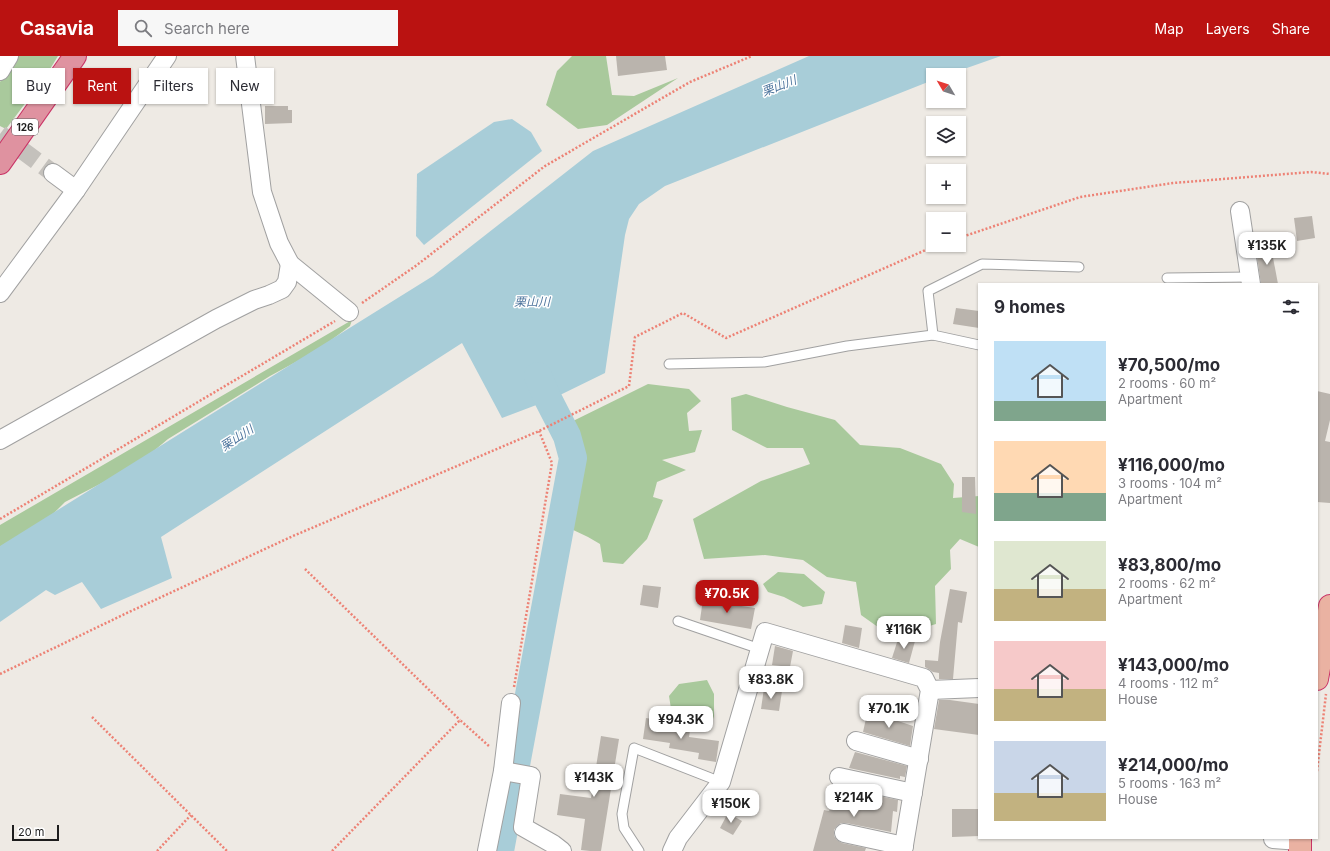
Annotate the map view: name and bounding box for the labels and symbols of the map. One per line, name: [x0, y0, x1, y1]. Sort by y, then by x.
north arrow: [926, 68, 966, 108]
water label: 栗山川: [759, 71, 800, 99]
road number: 126: [12, 119, 38, 135]
pin: ¥135K: [1239, 232, 1295, 266]
water label: 栗山川: [514, 294, 552, 309]
water label: 栗山川: [218, 420, 258, 454]
pin: ¥70.5K: [694, 580, 760, 614]
pin: ¥116K: [876, 616, 932, 650]
pin: ¥83.8K: [738, 666, 804, 700]
pin: ¥70.1K: [856, 695, 922, 729]
pin: ¥94.3K: [648, 706, 714, 740]
pin: ¥143K: [566, 764, 622, 798]
pin: ¥214K: [826, 784, 882, 818]
pin: ¥150K: [703, 790, 759, 824]
scale bar: [12, 823, 59, 842]

